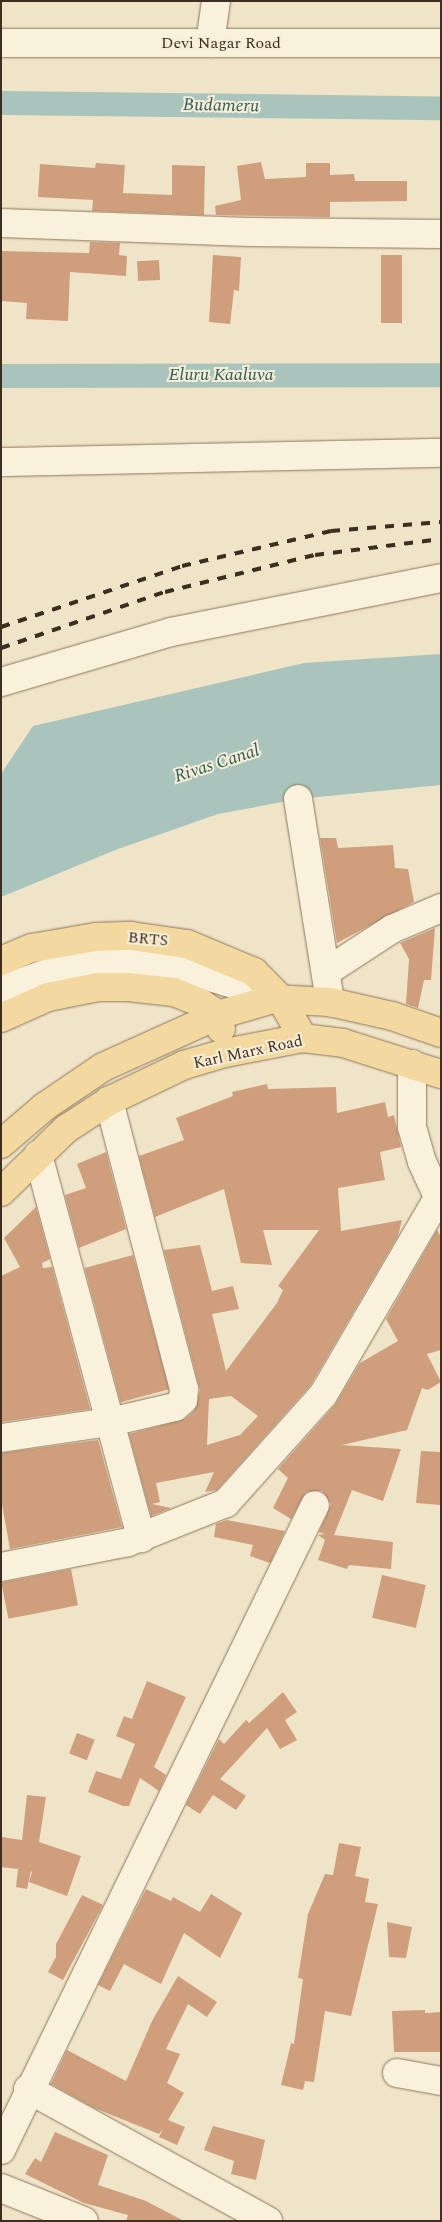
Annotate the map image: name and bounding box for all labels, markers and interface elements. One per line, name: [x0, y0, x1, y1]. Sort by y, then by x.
street label: Devi Nagar Road: [161, 33, 281, 53]
water label: Budameru: [183, 95, 259, 117]
water label: Eluru Kaaluva: [168, 364, 274, 386]
water label: Rivas Canal: [172, 740, 262, 788]
street label: BRTS: [127, 928, 169, 950]
street label: Karl Marx Road: [192, 1031, 304, 1073]

